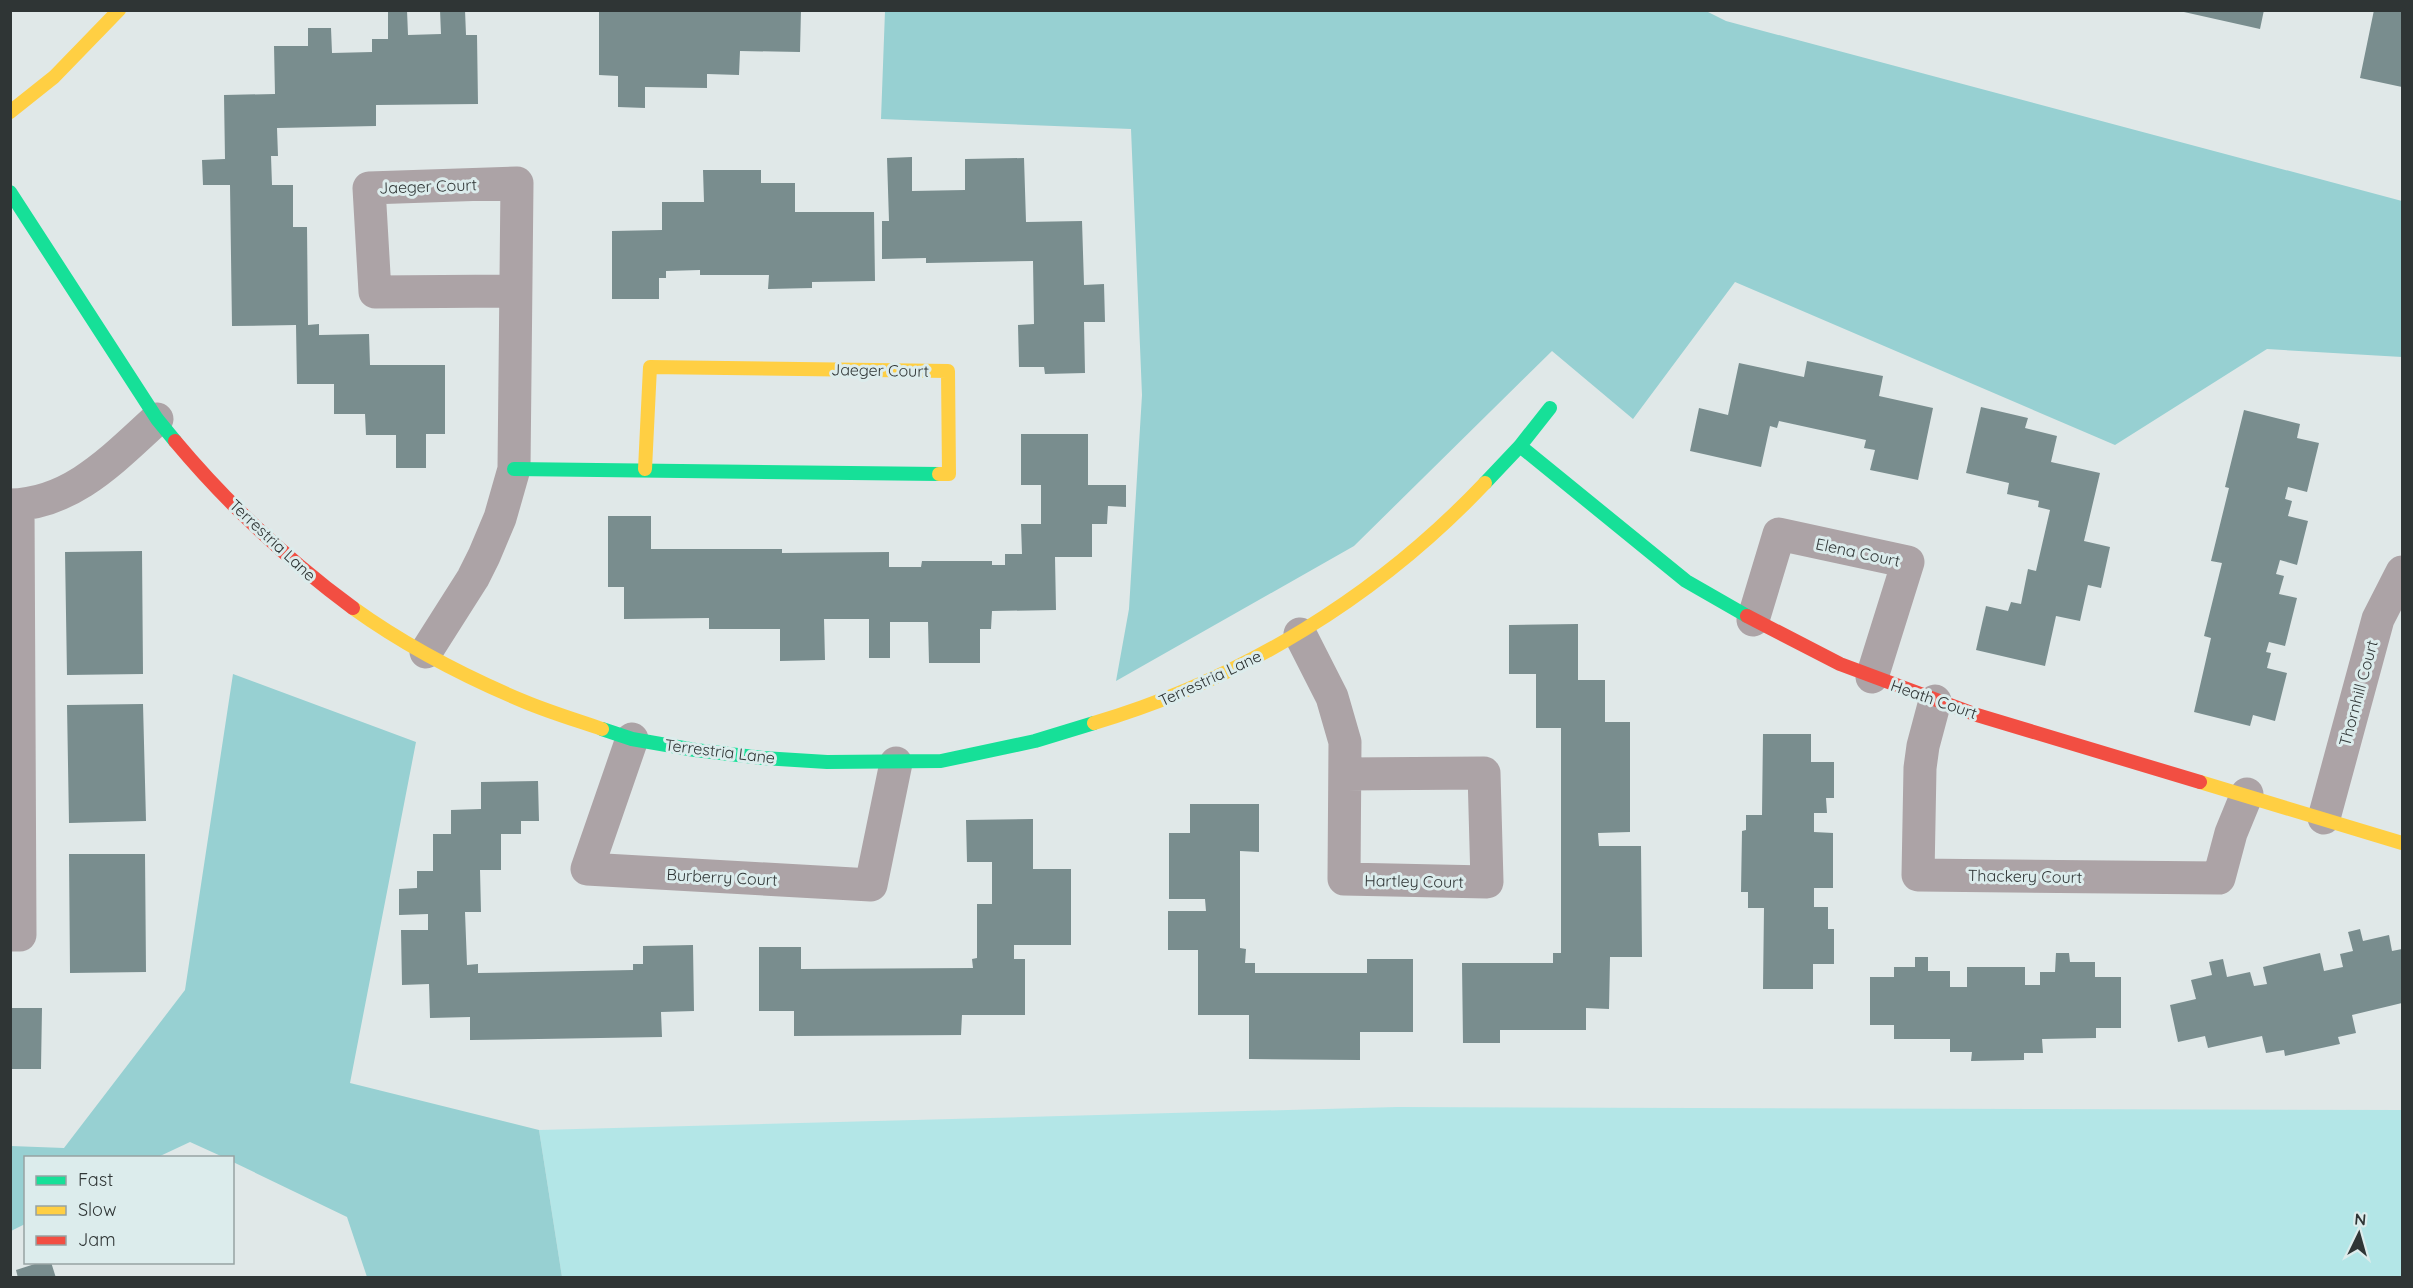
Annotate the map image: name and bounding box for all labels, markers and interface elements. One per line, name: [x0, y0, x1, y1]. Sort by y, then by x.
street label: Jaeger Court: [379, 174, 477, 198]
street label: Jaeger Court: [831, 359, 929, 381]
street label: Terrestria Lane: [226, 495, 320, 585]
street label: Elena Court: [1814, 533, 1902, 571]
street label: Thornhill Court: [2334, 638, 2382, 748]
street label: Terrestria Lane: [1156, 646, 1264, 710]
street label: Heath Court: [1888, 675, 1980, 723]
street label: Terrestria Lane: [664, 734, 776, 768]
street label: Burberry Court: [666, 864, 778, 890]
street label: Thackery Court: [1968, 865, 2082, 887]
street label: Hartley Court: [1364, 870, 1464, 892]
legend: [24, 1156, 234, 1264]
text: Fast: [78, 1168, 113, 1191]
text: Slow: [78, 1198, 116, 1221]
north arrow: [2329, 1204, 2389, 1264]
text: N: [2354, 1209, 2367, 1230]
text: Jam: [78, 1228, 116, 1251]

